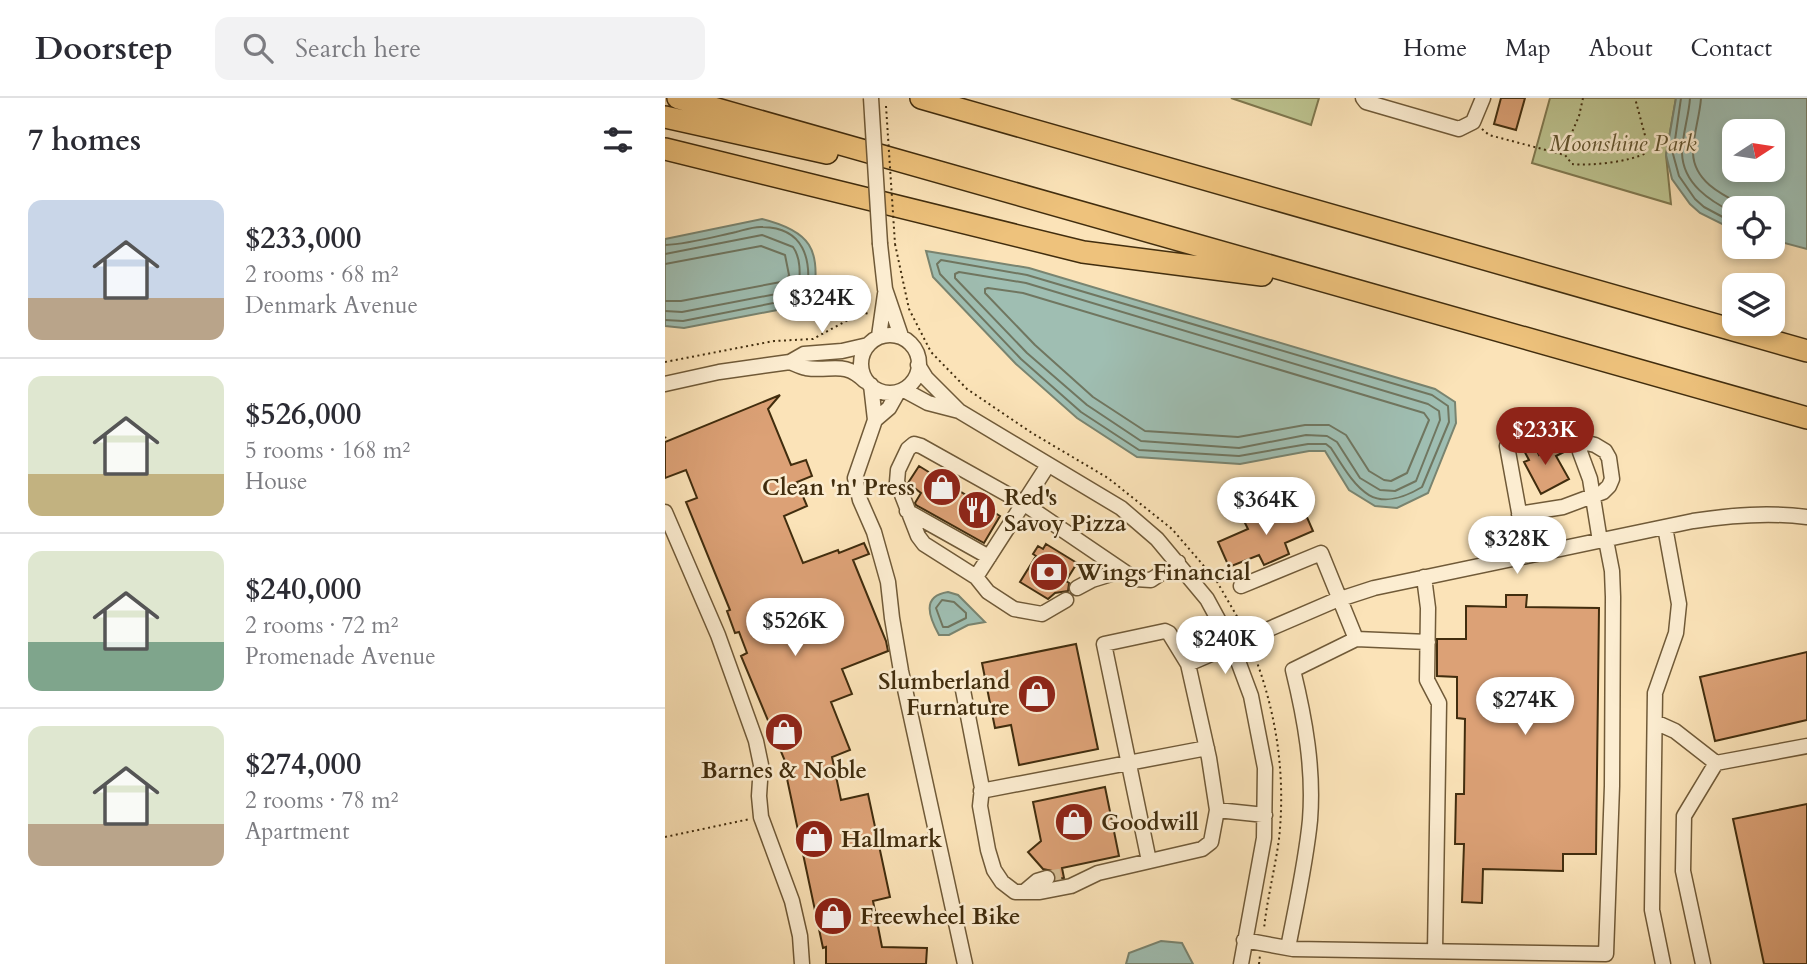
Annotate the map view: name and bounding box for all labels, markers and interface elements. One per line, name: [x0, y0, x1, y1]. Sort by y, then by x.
search box: [215, 17, 705, 80]
text: Doorstep: [35, 26, 173, 71]
icon: search: [239, 29, 277, 67]
text: Search here: [295, 31, 421, 66]
text: Home: [1403, 32, 1467, 65]
text: Map: [1505, 32, 1551, 65]
text: About: [1589, 32, 1653, 65]
text: Contact: [1691, 32, 1772, 65]
north arrow: [1722, 119, 1785, 182]
map controls: [1722, 119, 1785, 336]
text: 7 homes: [28, 120, 141, 161]
icon: filters: [599, 121, 637, 159]
park label: Moonshine Park: [1549, 128, 1697, 159]
button: locate: [1722, 196, 1785, 259]
text: $233,000: [245, 218, 361, 259]
icon: home: [84, 228, 168, 312]
text: 2 rooms · 68 m²: [245, 259, 398, 290]
button: layers: [1722, 273, 1785, 336]
pin: $324K: [773, 275, 871, 335]
text: $324K: [789, 282, 855, 313]
text: Denmark Avenue: [245, 290, 418, 321]
text: $526,000: [245, 394, 361, 435]
icon: home: [84, 404, 168, 488]
pin: $233K: [1496, 408, 1594, 467]
text: $233K: [1512, 414, 1578, 445]
text: 5 rooms · 168 m²: [245, 435, 410, 466]
text: House: [245, 466, 307, 497]
shop icon: Clean 'n' Press: [921, 466, 963, 508]
place label: Clean 'n' Press: [762, 472, 915, 503]
pin: $364K: [1217, 478, 1315, 537]
place label: Red's Savoy Pizza: [1004, 482, 1127, 539]
text: $364K: [1233, 484, 1299, 515]
restaurant icon: Red's Savoy Pizza: [956, 489, 998, 531]
pin: $328K: [1468, 517, 1566, 576]
text: $328K: [1484, 523, 1550, 554]
bank icon: Wings Financial: [1028, 551, 1070, 593]
place label: Wings Financial: [1075, 557, 1251, 588]
text: $240,000: [245, 569, 361, 610]
icon: home: [84, 579, 168, 663]
pin: $526K: [746, 598, 844, 658]
text: $526K: [762, 605, 828, 636]
text: 2 rooms · 72 m²: [245, 610, 398, 641]
pin: $240K: [1176, 616, 1274, 676]
text: $240K: [1192, 623, 1258, 654]
text: Promenade Avenue: [245, 641, 436, 672]
place label: Slumberland Furnature: [878, 666, 1010, 723]
shop icon: Slumberland Furnature: [1016, 673, 1058, 715]
pin: $274K: [1476, 678, 1574, 737]
text: $274K: [1492, 684, 1558, 715]
shop icon: Barnes & Noble: [763, 711, 805, 753]
text: $274,000: [245, 744, 361, 785]
icon: home: [84, 754, 168, 838]
place label: Barnes & Noble: [701, 755, 867, 786]
text: 2 rooms · 78 m²: [245, 785, 398, 816]
shop icon: Goodwill: [1053, 801, 1095, 843]
place label: Goodwill: [1101, 807, 1199, 838]
text: Apartment: [245, 816, 349, 847]
shop icon: Hallmark: [793, 818, 835, 860]
place label: Hallmark: [841, 824, 943, 855]
shop icon: Freewheel Bike: [812, 895, 854, 937]
place label: Freewheel Bike: [860, 901, 1020, 932]

